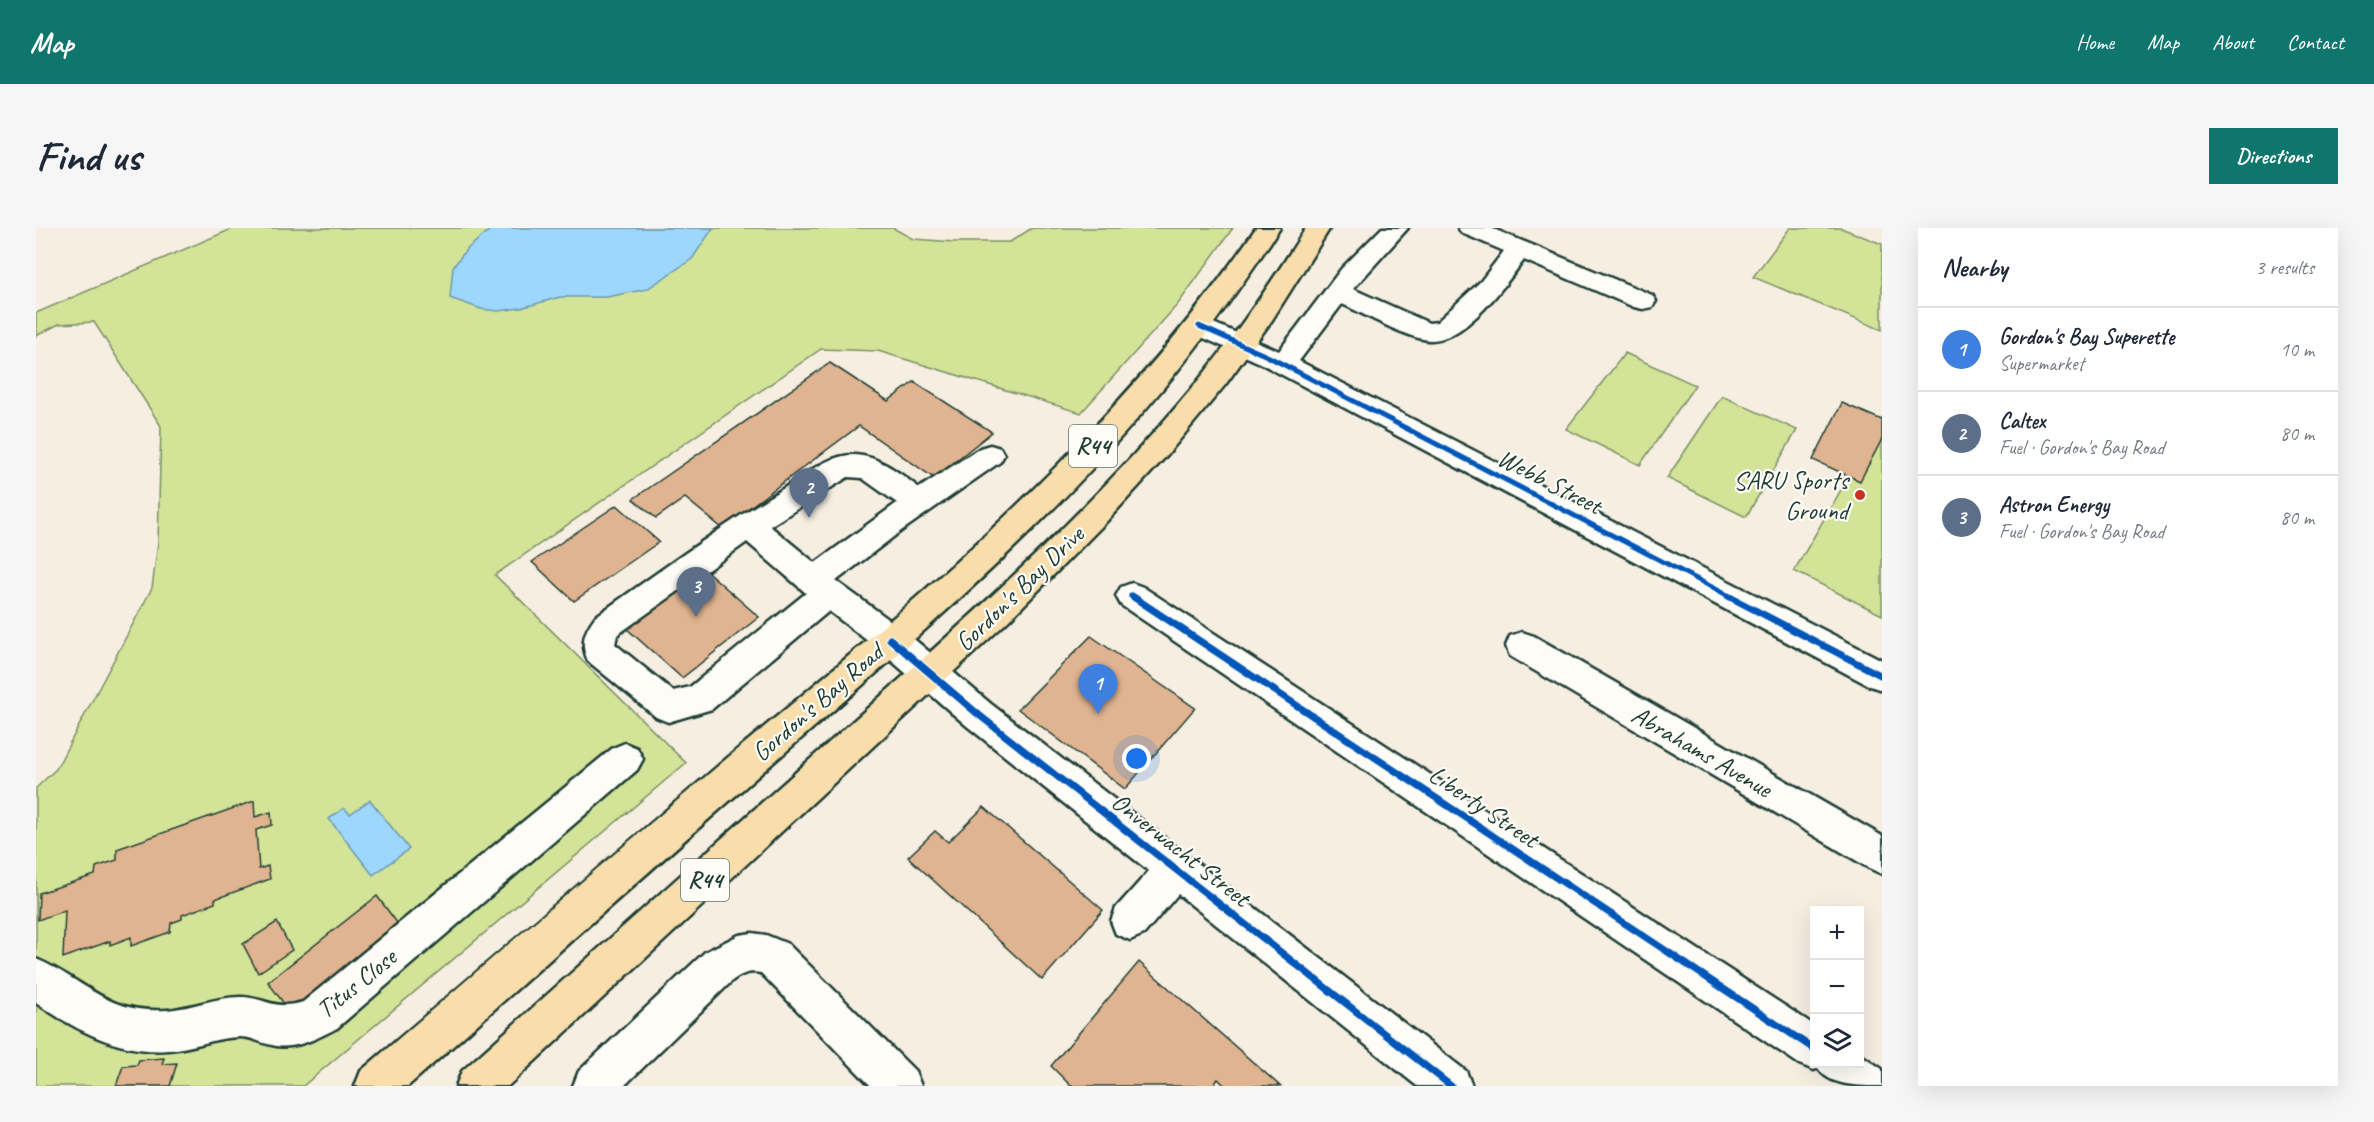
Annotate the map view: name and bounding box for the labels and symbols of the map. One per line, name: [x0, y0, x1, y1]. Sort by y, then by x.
road number: R44: [1069, 425, 1117, 467]
street label: Webb Street: [1492, 441, 1609, 523]
place label: SARU Sports Ground: [1733, 464, 1852, 527]
pin: 2: [790, 468, 828, 518]
marker: SARU Sports Ground: [1853, 488, 1867, 502]
street label: Gordon's Bay Drive: [948, 517, 1092, 658]
pin: 3: [676, 568, 716, 617]
street label: Gordon's Bay Road: [745, 634, 893, 768]
pin: 1: [1078, 664, 1118, 714]
street label: Abrahams Avenue: [1626, 698, 1779, 806]
your location: [1122, 744, 1151, 773]
street label: Liberty Street: [1423, 758, 1547, 856]
street label: Onverwacht Street: [1105, 785, 1258, 915]
road number: R44: [681, 859, 729, 901]
street label: Titus Close: [310, 940, 405, 1026]

